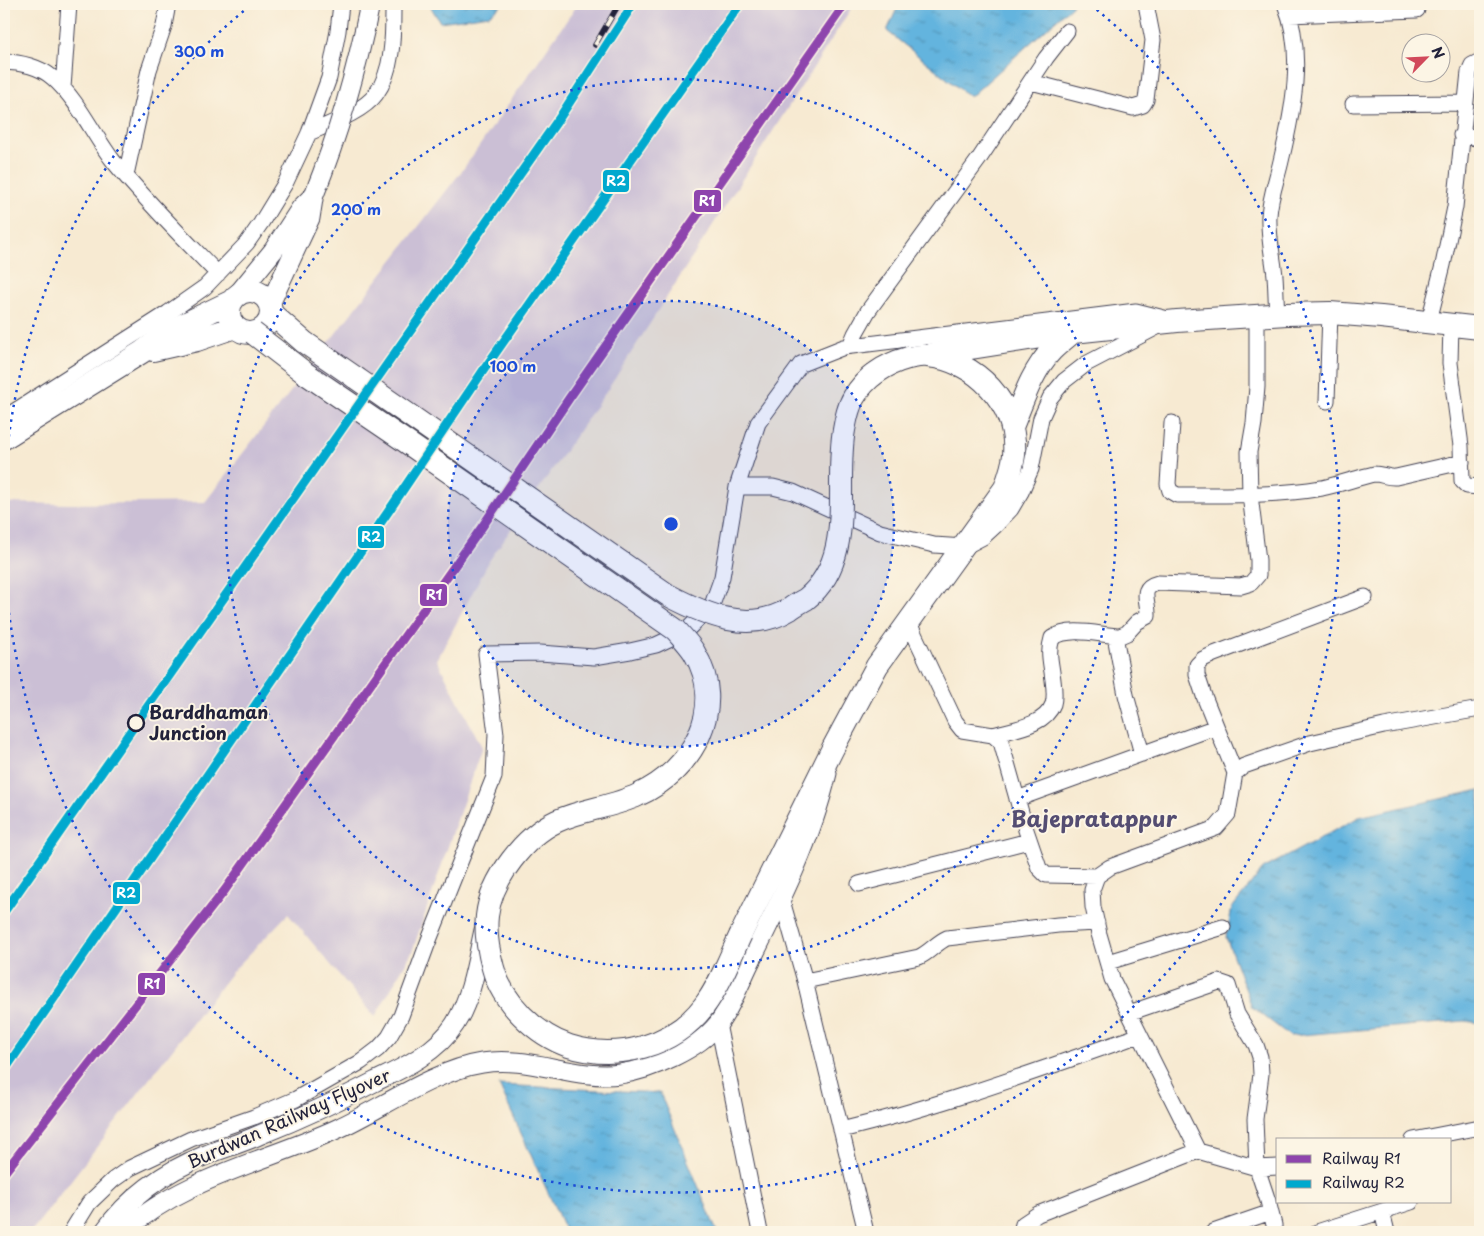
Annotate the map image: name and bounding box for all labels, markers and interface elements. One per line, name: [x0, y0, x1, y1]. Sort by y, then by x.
north arrow: [1402, 32, 1452, 82]
text: 300 m: [174, 39, 224, 62]
text: N: [1426, 43, 1450, 62]
line badge: R2: [602, 169, 630, 193]
text: R2: [606, 170, 626, 191]
line badge: R1: [693, 189, 722, 213]
text: R1: [699, 190, 716, 211]
text: 200 m: [331, 197, 381, 220]
text: 100 m: [490, 354, 536, 377]
centre of rings: [662, 515, 680, 533]
line badge: R2: [357, 525, 385, 549]
text: R2: [361, 526, 381, 547]
line badge: R1: [419, 583, 448, 607]
text: R1: [426, 584, 443, 605]
place label: Barddhaman Junction: [149, 698, 268, 746]
marker: Barddhaman Junction: [127, 714, 145, 732]
district label: Bajepratappur: [1011, 801, 1178, 834]
line badge: R2: [112, 881, 141, 905]
text: R2: [116, 882, 136, 903]
line badge: R1: [137, 972, 166, 996]
text: R1: [144, 973, 161, 994]
street label: Burdwan Railway Flyover: [183, 1060, 395, 1175]
legend: [1276, 1138, 1452, 1204]
text: Railway R1: [1322, 1146, 1401, 1169]
text: Railway R2: [1322, 1170, 1405, 1193]

